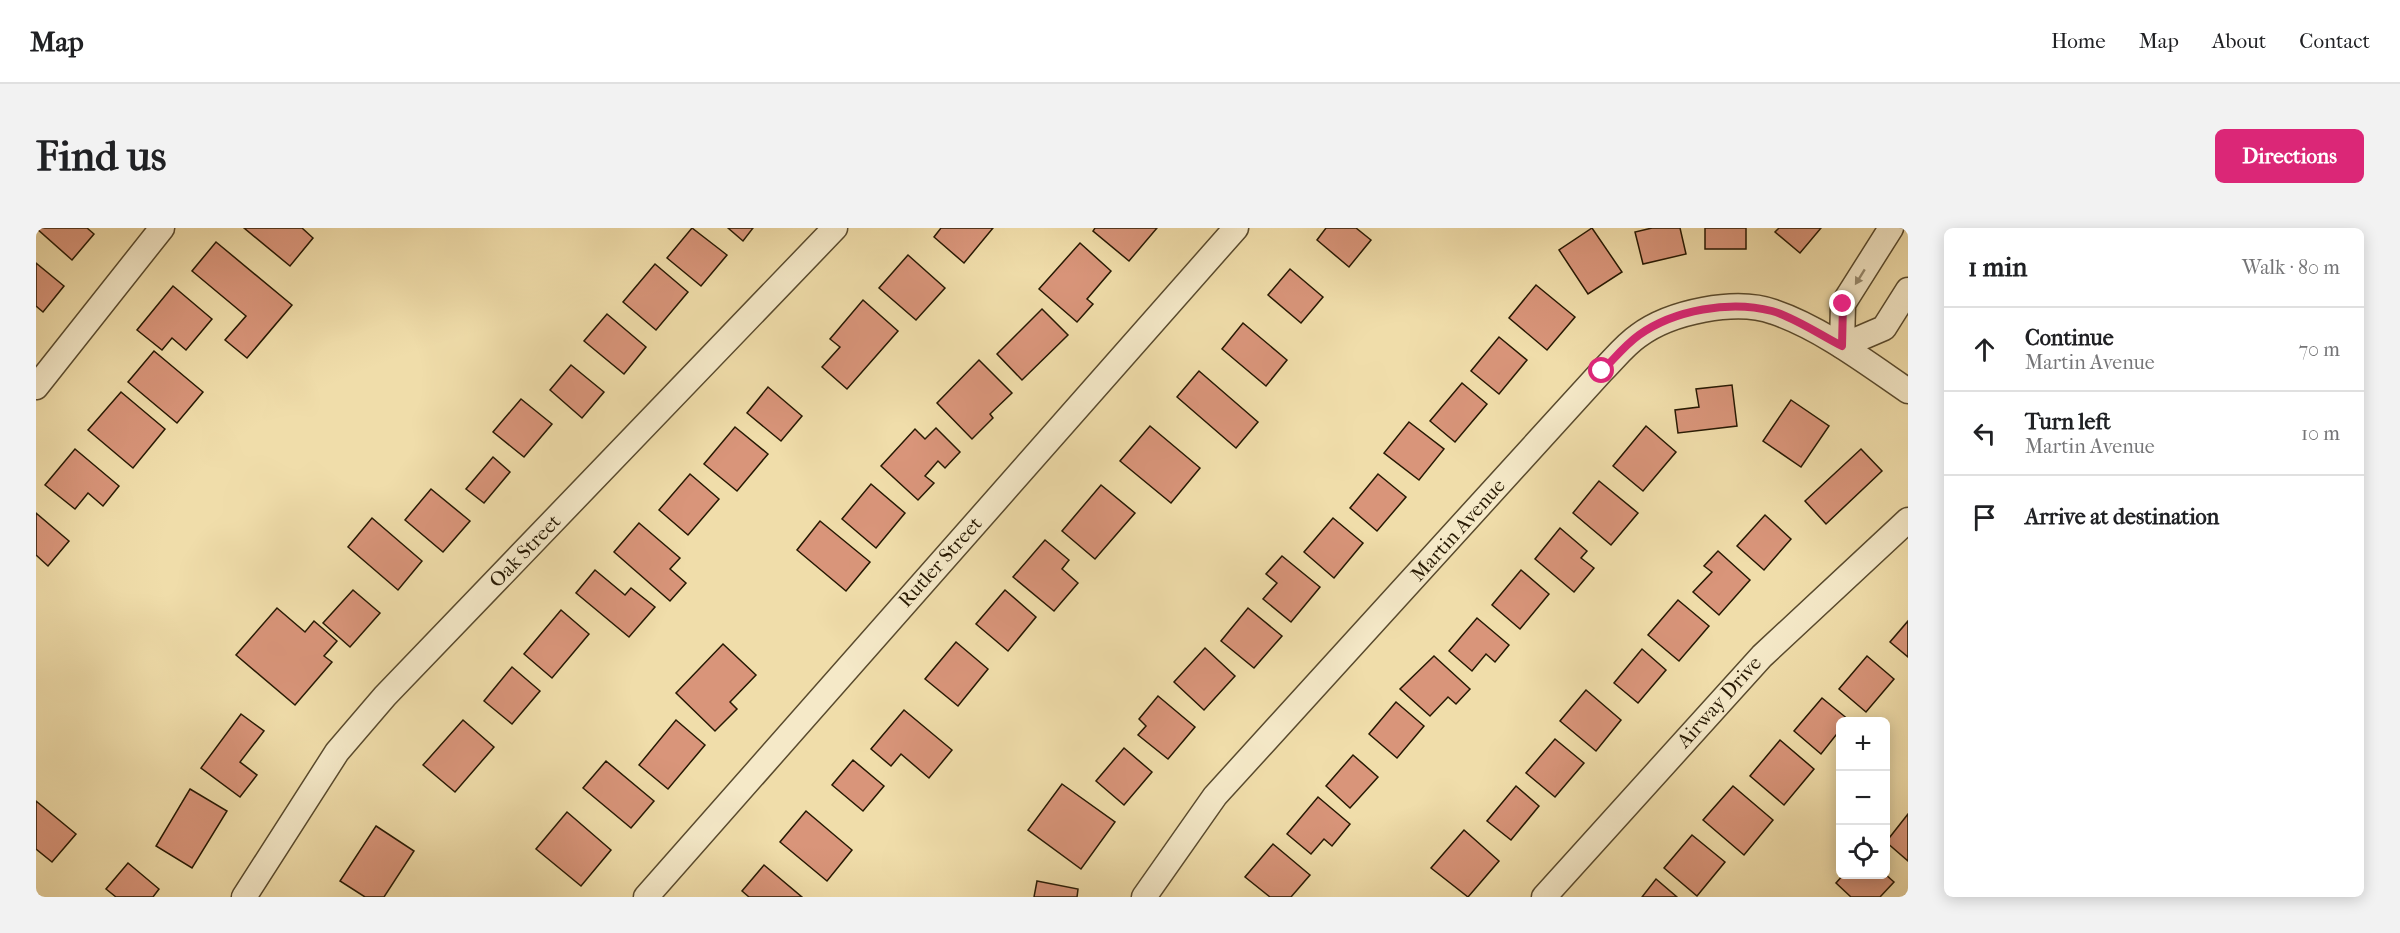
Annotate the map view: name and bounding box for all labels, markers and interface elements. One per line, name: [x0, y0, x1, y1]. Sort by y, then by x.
text: Map: [30, 25, 84, 58]
text: Home: [2051, 29, 2106, 53]
text: Map: [2139, 29, 2179, 53]
text: About: [2212, 29, 2266, 53]
text: Contact: [2299, 29, 2370, 53]
button: Directions: [2215, 129, 2364, 183]
text: Find us: [36, 132, 166, 181]
text: 1 min: [1968, 252, 2027, 283]
text: Walk · 80 m: [2242, 256, 2340, 279]
one-way arrow: [1854, 269, 1866, 285]
route end: [1829, 290, 1855, 316]
text: Continue: [2025, 325, 2114, 351]
icon: ahead: [1968, 333, 2001, 366]
text: 70 m: [2298, 338, 2340, 361]
text: Martin Avenue: [2025, 351, 2155, 374]
route start: [1588, 357, 1614, 383]
text: Turn left: [2025, 409, 2111, 435]
icon: left: [1968, 417, 2001, 450]
text: 10 m: [2301, 422, 2340, 445]
text: Martin Avenue: [2025, 435, 2155, 458]
street label: Martin Avenue: [1406, 474, 1510, 586]
icon: arrive: [1968, 501, 2001, 534]
text: Arrive at destination: [2025, 504, 2219, 530]
street label: Oak Street: [485, 510, 565, 592]
street label: Rutler Street: [894, 512, 986, 612]
street label: Airway Drive: [1671, 652, 1766, 753]
map controls: [1836, 717, 1890, 879]
button: +: [1836, 717, 1890, 771]
button: −: [1836, 771, 1890, 825]
button: locate: [1836, 825, 1890, 879]

